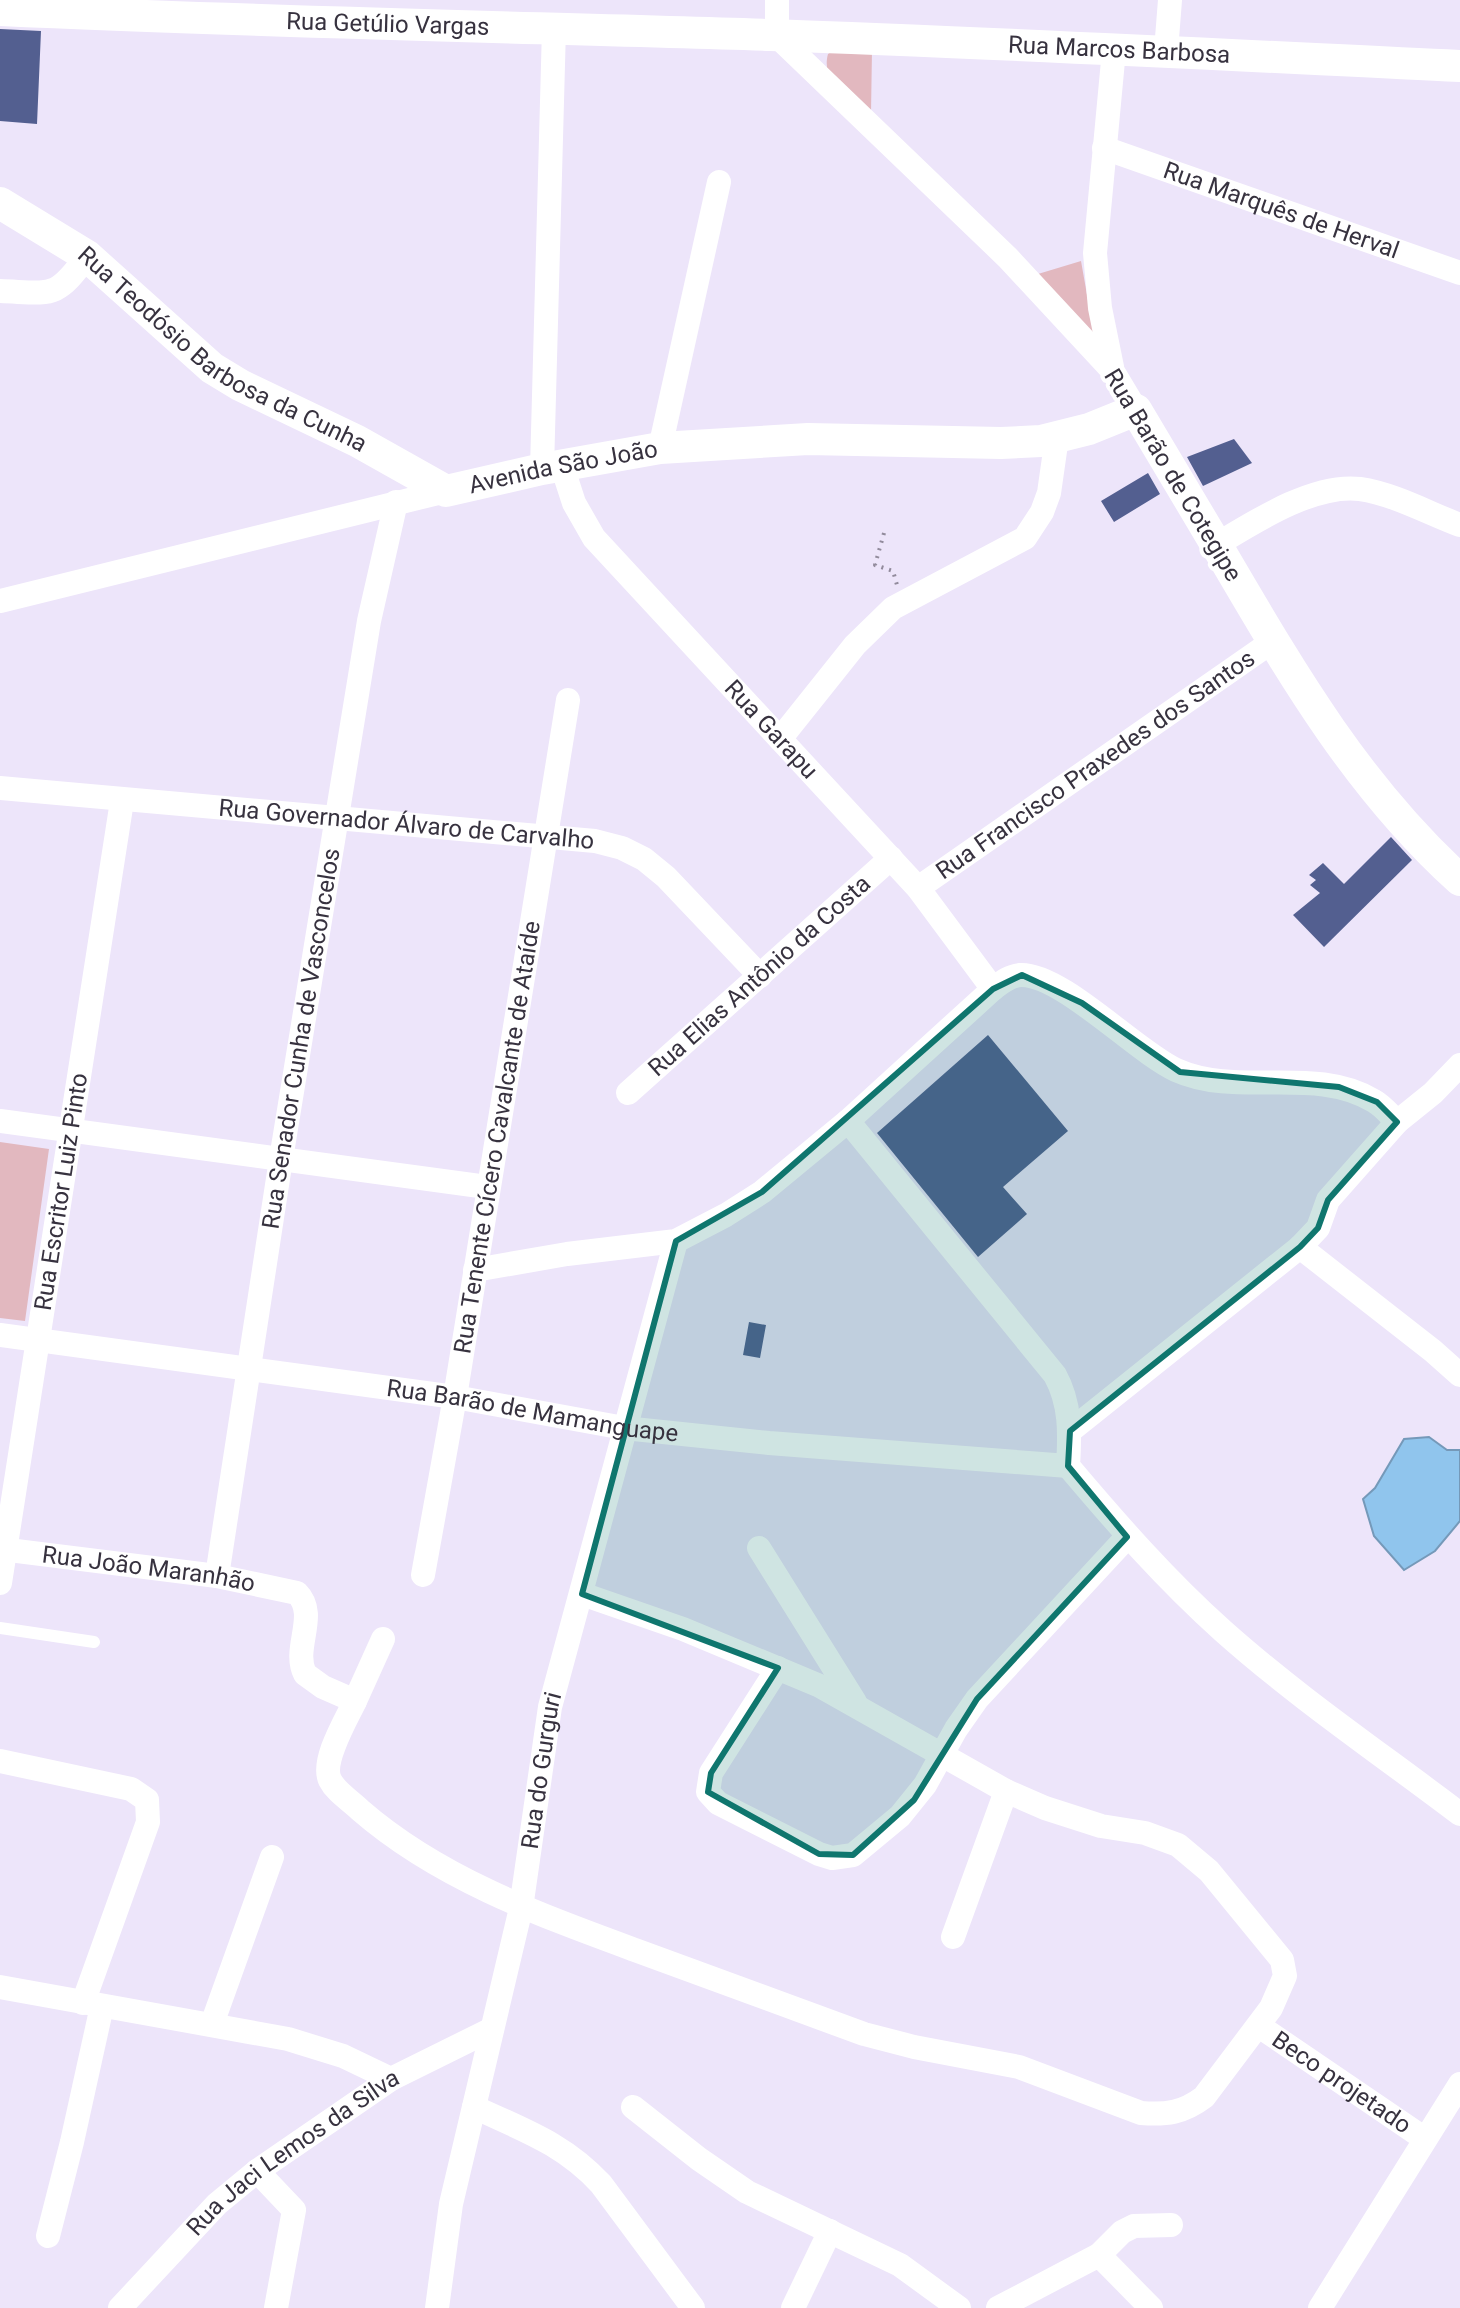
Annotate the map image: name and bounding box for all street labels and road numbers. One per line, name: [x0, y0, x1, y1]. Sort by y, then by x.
street label: Rua Getúlio Vargas: [286, 7, 490, 41]
street label: Rua Marcos Barbosa: [1008, 31, 1231, 69]
street label: Rua Marquês de Herval: [1160, 156, 1403, 265]
street label: Rua Teodósio Barbosa da Cunha: [72, 241, 372, 458]
street label: Rua Barão de Cotegipe: [1098, 364, 1248, 586]
street label: Avenida São João: [466, 435, 660, 499]
street label: Rua Francisco Praxedes dos Santos: [931, 644, 1260, 885]
street label: Rua Garapu: [719, 674, 824, 784]
street label: Rua Governador Álvaro de Carvalho: [217, 794, 595, 855]
street label: Rua Senador Cunha de Vasconcelos: [256, 846, 346, 1231]
street label: Rua Elias Antônio da Costa: [643, 869, 876, 1082]
street label: Rua Tenente Cícero Cavalcante de Ataíde: [448, 919, 546, 1356]
street label: Rua Escritor Luiz Pinto: [29, 1071, 93, 1312]
street label: Rua Barão de Mamanguape: [385, 1374, 680, 1448]
street label: Rua João Maranhão: [41, 1540, 258, 1598]
street label: Rua do Gurguri: [516, 1689, 567, 1851]
street label: Beco projetado: [1267, 2025, 1416, 2139]
street label: Rua Jaci Lemos da Silva: [181, 2063, 404, 2241]

